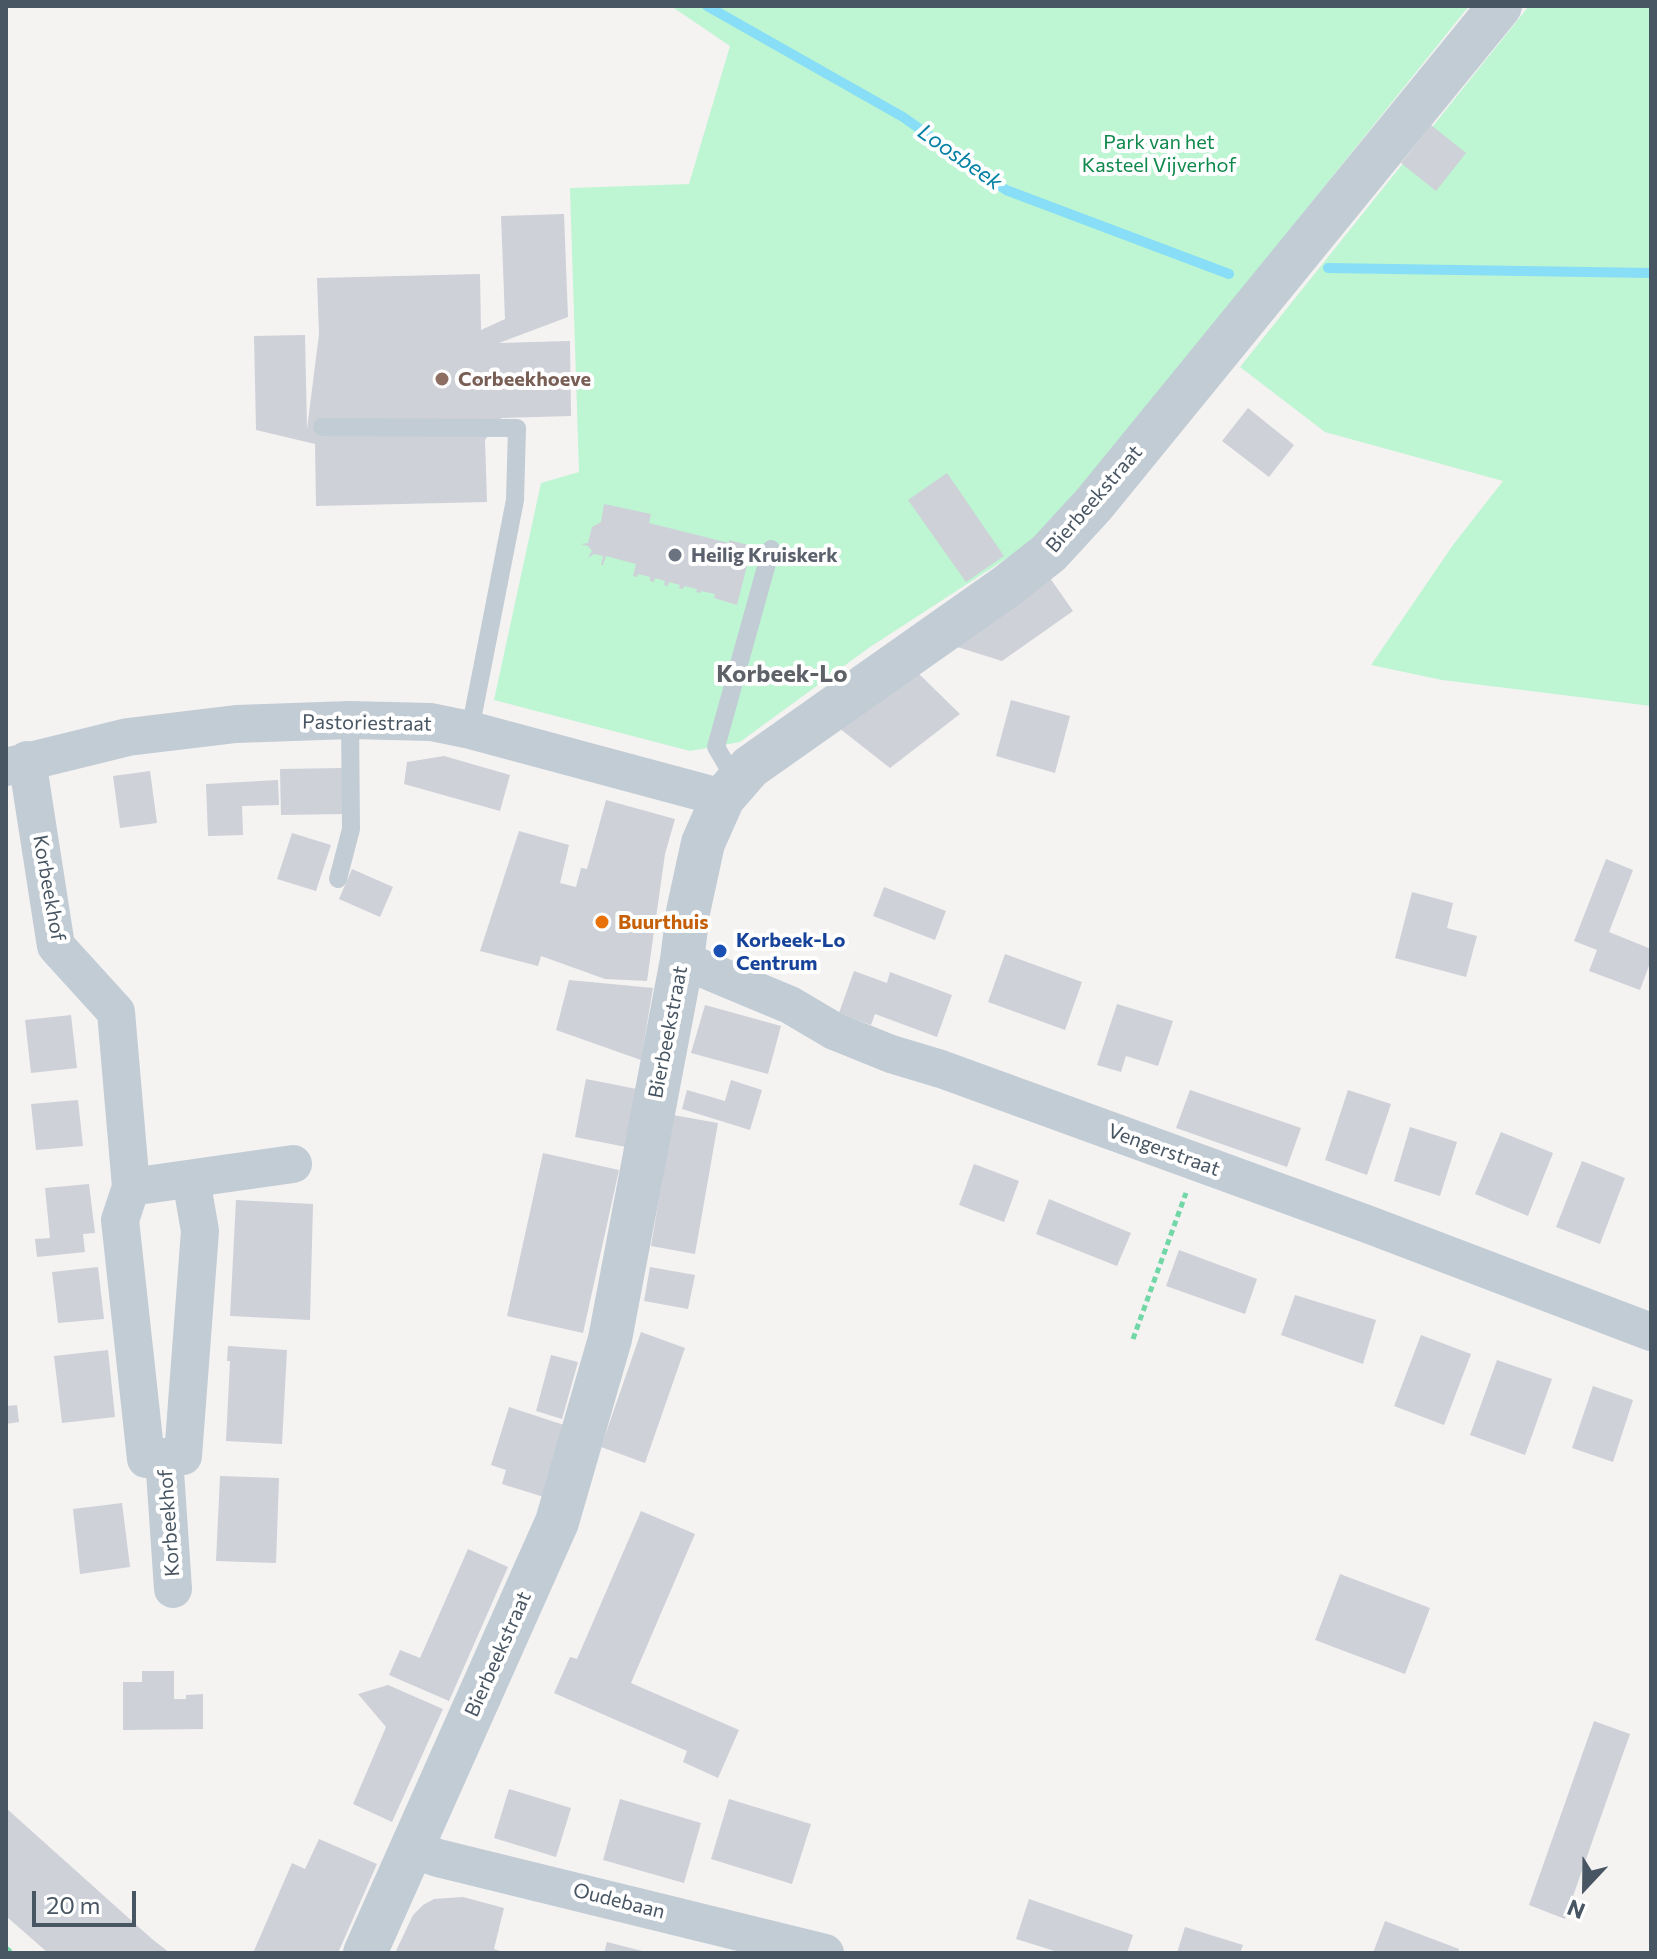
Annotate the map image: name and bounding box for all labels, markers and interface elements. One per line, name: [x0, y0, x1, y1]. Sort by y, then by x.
water label: Loosbeek: [913, 118, 1007, 196]
park label: Park van het Kasteel Vijverhof: [1082, 130, 1236, 177]
place label: Corbeekhoeve: [458, 367, 591, 391]
marker: Corbeekhoeve: [433, 370, 451, 388]
street label: Bierbeekstraat: [1041, 440, 1147, 558]
place label: Heilig Kruiskerk: [691, 543, 838, 567]
marker: Heilig Kruiskerk: [666, 546, 684, 564]
district label: Korbeek-Lo: [716, 660, 848, 688]
street label: Pastoriestraat: [302, 710, 432, 736]
street label: Korbeekhof: [28, 833, 70, 943]
place label: Buurthuis: [618, 910, 709, 934]
marker: Buurthuis: [593, 913, 611, 931]
place label: Korbeek-Lo Centrum: [736, 928, 845, 975]
marker: Korbeek-Lo Centrum: [711, 942, 729, 960]
street label: Bierbeekstraat: [643, 964, 693, 1100]
street label: Vengerstraat: [1105, 1119, 1223, 1181]
street label: Korbeekhof: [153, 1469, 185, 1577]
street label: Bierbeekstraat: [460, 1588, 536, 1720]
north arrow: [1545, 1847, 1625, 1927]
scale bar: [36, 1875, 140, 1925]
street label: Oudebaan: [571, 1878, 667, 1924]
text: 20 m: [46, 1890, 100, 1919]
text: N: [1563, 1894, 1589, 1925]

